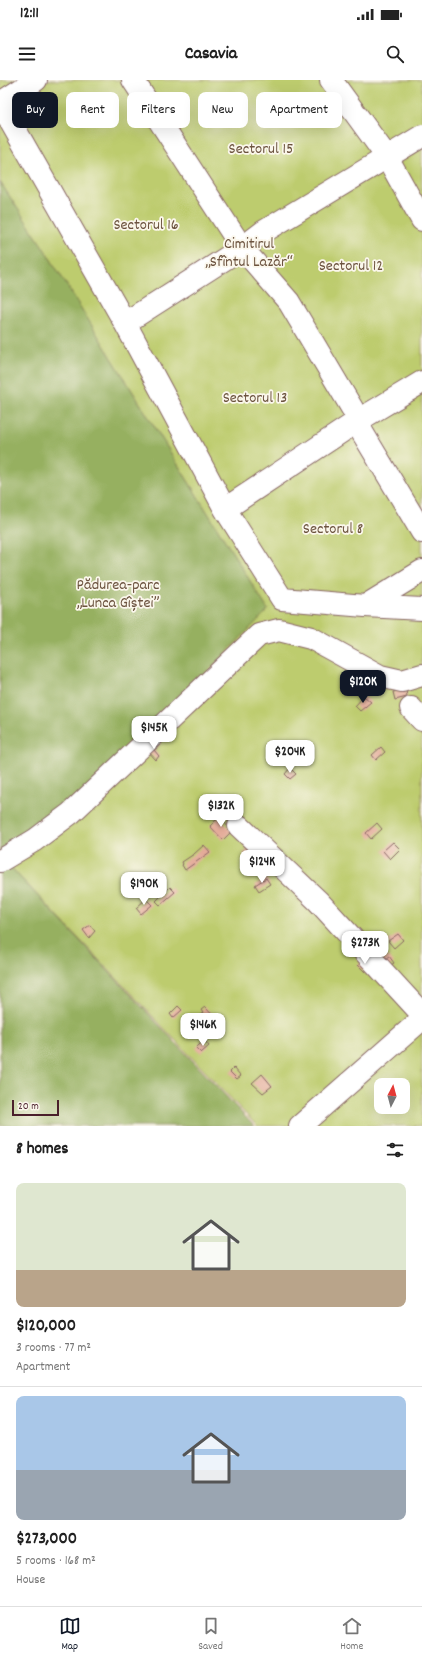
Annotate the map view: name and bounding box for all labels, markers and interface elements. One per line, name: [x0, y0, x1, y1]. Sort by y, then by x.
text: 12:11: [20, 3, 39, 25]
text: Casavia: [185, 42, 237, 67]
icon: menu: [16, 43, 38, 65]
icon: search: [384, 43, 406, 65]
chip: Buy: [12, 92, 58, 128]
chip: Rent: [66, 92, 119, 128]
chip: Filters: [127, 92, 190, 128]
chip: New: [198, 92, 248, 128]
chip: Apartment: [256, 92, 342, 128]
park label: Sectorul 15: [229, 138, 293, 161]
park label: Sectorul 16: [113, 214, 179, 237]
park label: Cimitirul „Sfîntul Lazăr“: [205, 233, 293, 274]
park label: Sectorul 12: [319, 255, 383, 278]
park label: Sectorul 13: [223, 387, 287, 410]
park label: Sectorul 8: [303, 518, 363, 541]
park label: Pădurea-parc „Lunca Gîștei”: [77, 574, 159, 615]
pin: $120K: [335, 670, 391, 704]
text: $120K: [349, 673, 377, 692]
pin: $145K: [126, 716, 182, 750]
text: $145K: [141, 719, 167, 738]
pin: $204K: [262, 740, 318, 774]
text: $204K: [275, 743, 305, 762]
pin: $132K: [193, 794, 249, 828]
text: $132K: [208, 797, 234, 816]
pin: $124K: [234, 850, 290, 884]
text: $124K: [249, 853, 275, 872]
pin: $190K: [116, 872, 172, 906]
text: $190K: [130, 875, 158, 894]
pin: $273K: [337, 931, 393, 965]
text: $273K: [350, 934, 380, 953]
pin: $146K: [175, 1013, 231, 1047]
text: $146K: [189, 1016, 217, 1035]
north arrow: [374, 1078, 410, 1114]
map controls: [374, 1078, 410, 1114]
scale bar: [12, 1098, 59, 1117]
text: 20 m: [18, 1099, 39, 1115]
text: 8 homes: [16, 1138, 68, 1162]
icon: filters: [384, 1139, 406, 1161]
icon: home: [175, 1209, 247, 1281]
text: $120,000: [16, 1315, 76, 1339]
text: 3 rooms · 77 m²: [16, 1339, 91, 1358]
text: Apartment: [16, 1358, 70, 1377]
icon: home: [175, 1422, 247, 1494]
text: $273,000: [16, 1528, 77, 1552]
text: 5 rooms · 168 m²: [16, 1552, 96, 1571]
text: House: [16, 1571, 45, 1590]
tab: Map: [59, 1615, 81, 1655]
tab: Saved: [198, 1615, 223, 1655]
tab: Home: [340, 1615, 363, 1655]

